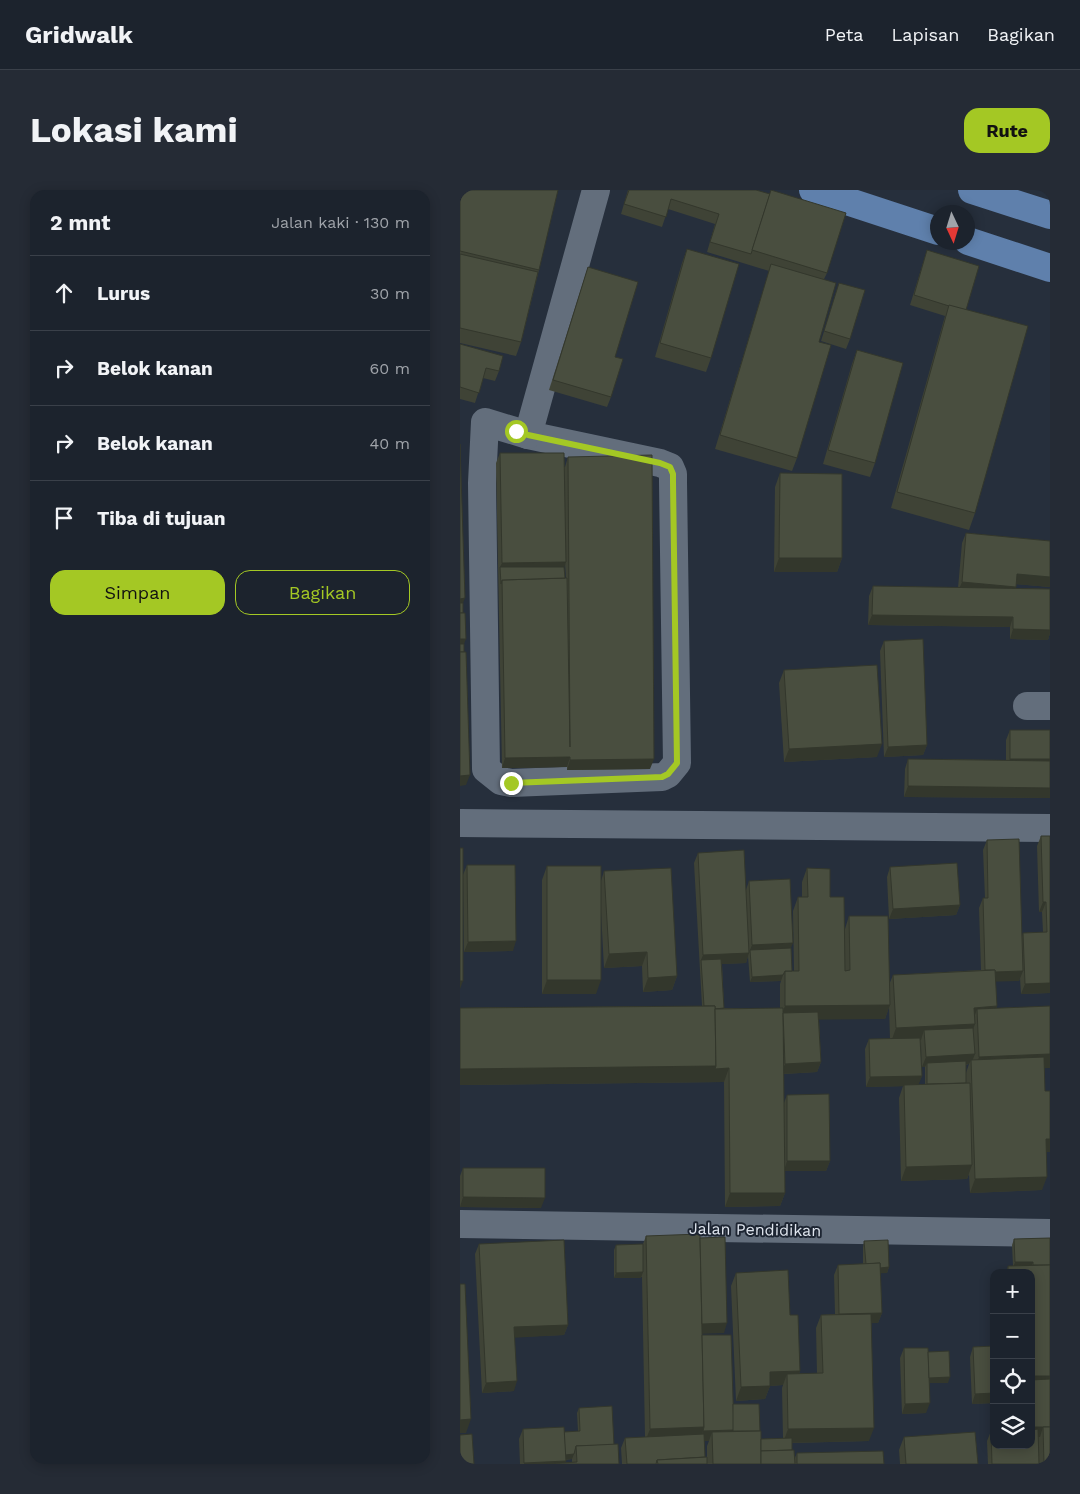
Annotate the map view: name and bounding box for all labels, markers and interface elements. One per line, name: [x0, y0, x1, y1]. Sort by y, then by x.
text: Gridwalk: [25, 21, 133, 49]
text: Peta: [825, 24, 863, 45]
text: Lapisan: [891, 24, 959, 45]
text: Bagikan: [987, 24, 1055, 45]
button: Rute: [964, 108, 1050, 153]
text: Lokasi kami: [30, 109, 238, 151]
north arrow: [930, 205, 975, 250]
text: 2 mnt: [50, 210, 110, 235]
text: Jalan kaki · 130 m: [271, 213, 410, 232]
icon: ahead: [50, 279, 78, 307]
text: Lurus: [97, 282, 150, 305]
text: 30 m: [370, 284, 410, 303]
icon: right: [50, 354, 78, 382]
text: Belok kanan: [97, 357, 213, 380]
text: 60 m: [370, 359, 410, 378]
route start: [505, 420, 528, 443]
icon: right: [50, 429, 78, 457]
text: Belok kanan: [97, 432, 213, 455]
text: 40 m: [370, 434, 410, 453]
icon: arrive: [50, 504, 78, 532]
text: Tiba di tujuan: [97, 507, 226, 530]
button: Simpan: [50, 570, 225, 615]
button: Bagikan: [235, 570, 410, 615]
route end: [500, 772, 523, 795]
street label: Jalan Pendidikan: [689, 1219, 821, 1240]
map controls: [990, 1269, 1035, 1449]
button: +: [990, 1269, 1035, 1314]
button: −: [990, 1314, 1035, 1359]
button: locate: [990, 1359, 1035, 1404]
button: layers: [990, 1404, 1035, 1449]

